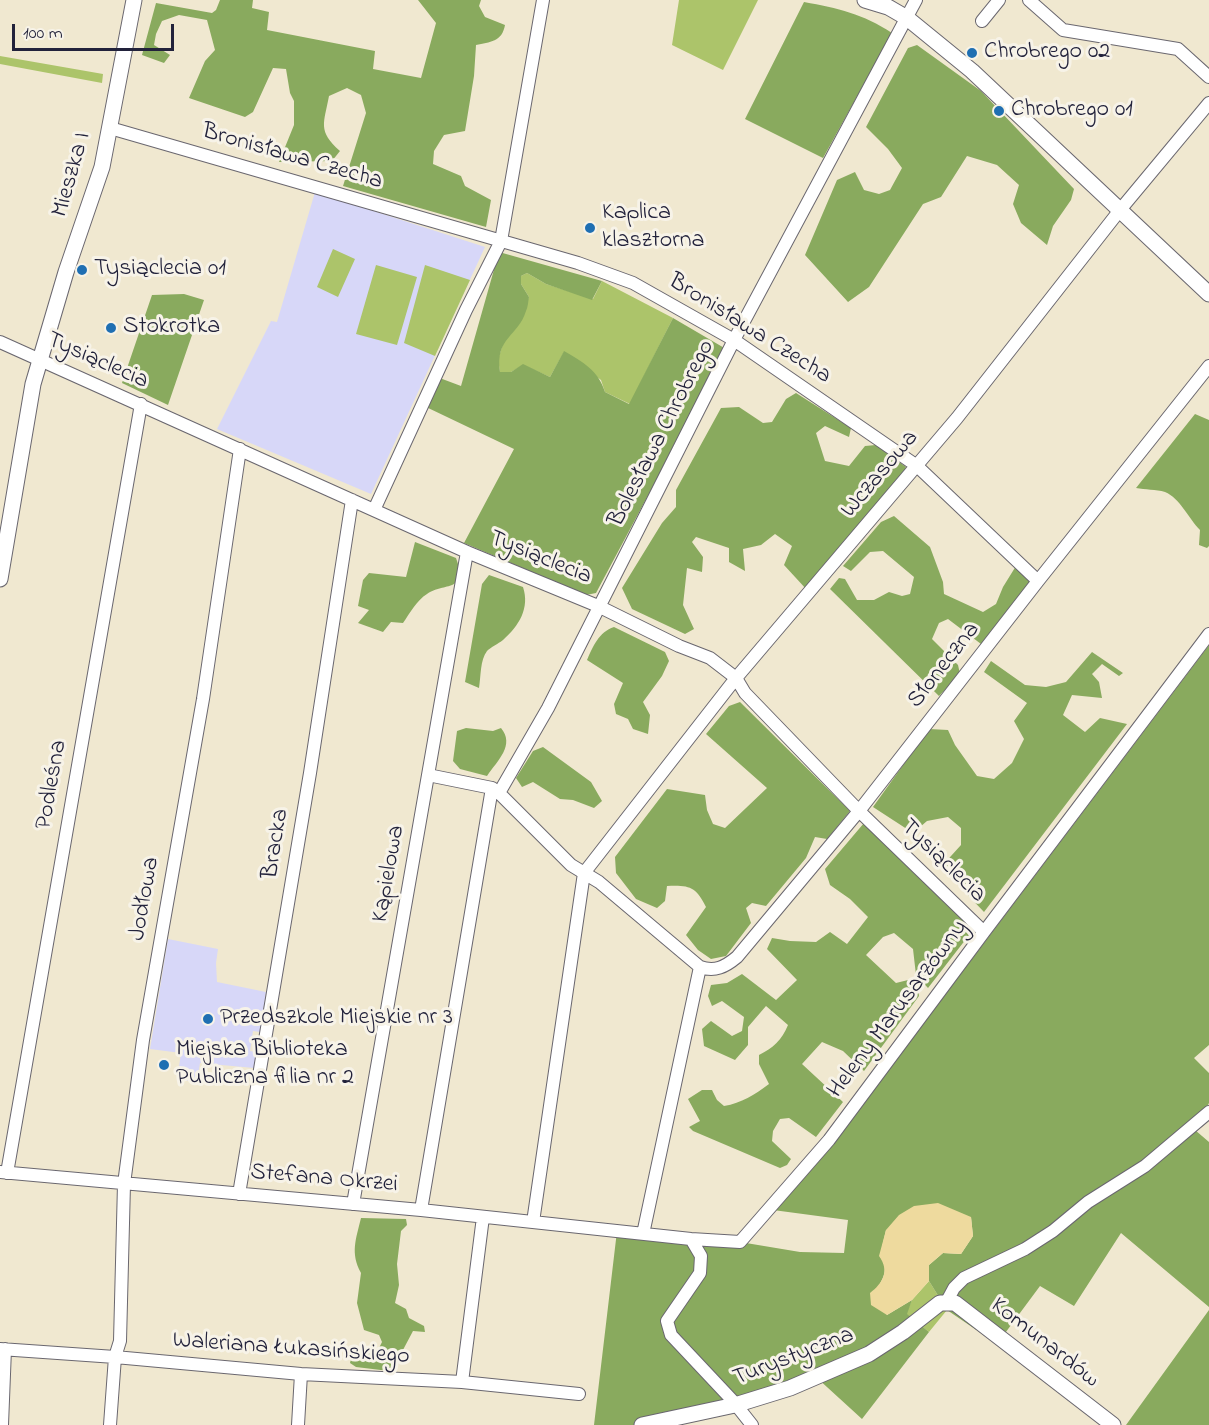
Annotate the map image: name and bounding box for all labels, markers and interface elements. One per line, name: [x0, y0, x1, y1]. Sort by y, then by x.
scale bar: [15, 12, 177, 50]
text: 100 m: [23, 21, 63, 47]
place label: Chrobrego 02: [984, 39, 1110, 67]
marker: Chrobrego 02: [965, 46, 979, 60]
place label: Chrobrego 01: [1011, 97, 1133, 125]
marker: Chrobrego 01: [992, 104, 1006, 118]
street label: Bronisława Czecha: [198, 118, 386, 198]
street label: Mieszka I: [47, 129, 99, 221]
place label: Kaplica klasztorna: [602, 200, 705, 256]
marker: Kaplica klasztorna: [583, 221, 597, 235]
place label: Tysiąclecia 01: [94, 256, 226, 284]
marker: Tysiąclecia 01: [75, 263, 89, 277]
street label: Bronisława Czecha: [662, 268, 836, 392]
place label: Stokrotka: [123, 314, 220, 342]
marker: Stokrotka: [104, 321, 118, 335]
street label: Tysiąclecia: [42, 327, 152, 397]
street label: Bolesława Chrobrego: [603, 336, 723, 532]
street label: Wczasowa: [836, 425, 926, 525]
street label: Tysiąclecia: [485, 525, 595, 593]
street label: Słoneczna: [902, 617, 988, 715]
street label: Podleśna: [31, 738, 75, 832]
street label: Bracka: [257, 807, 297, 881]
street label: Tysiąclecia: [893, 814, 991, 910]
street label: Kąpielowa: [367, 823, 413, 925]
street label: Jodłowa: [124, 855, 168, 943]
street label: Heleny Marusarzówny: [823, 915, 975, 1105]
place label: Przedszkole Miejskie nr 3: [220, 1005, 453, 1033]
marker: Przedszkole Miejskie nr 3: [201, 1012, 215, 1026]
place label: Miejska Biblioteka Publiczna filia nr 2: [176, 1037, 354, 1093]
marker: Miejska Biblioteka Publiczna filia nr 2: [157, 1058, 171, 1072]
street label: Stefana Okrzei: [249, 1159, 399, 1201]
street label: Komunardów: [984, 1293, 1104, 1395]
street label: Turystyczna: [730, 1322, 858, 1394]
street label: Waleriana Łukasińskiego: [172, 1327, 410, 1373]

